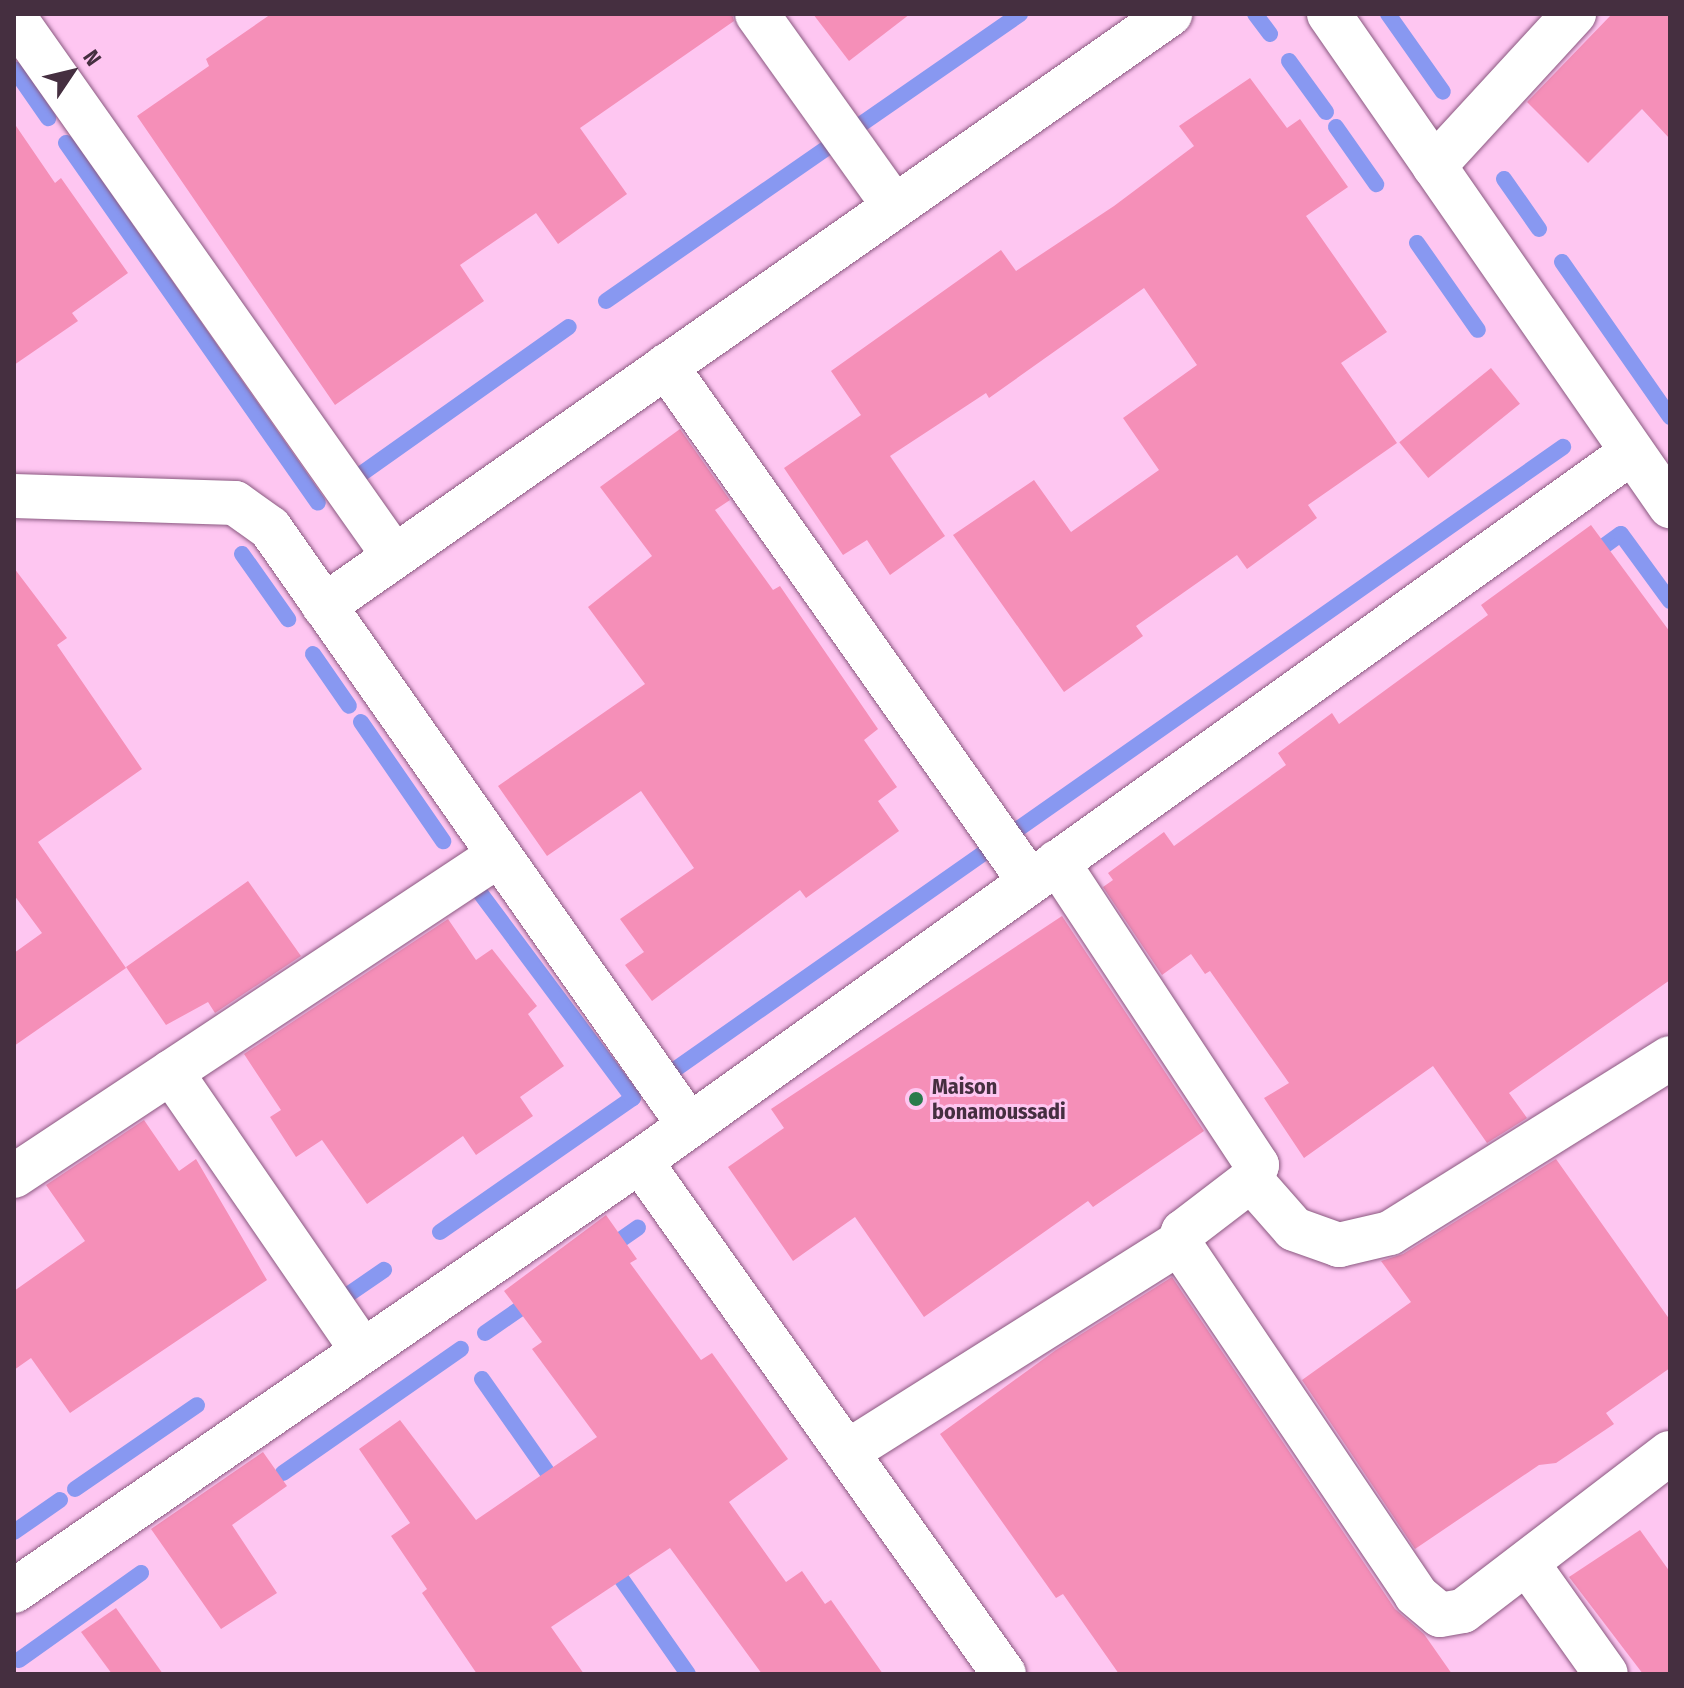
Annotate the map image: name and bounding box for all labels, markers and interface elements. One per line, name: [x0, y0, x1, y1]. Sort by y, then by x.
north arrow: [32, 32, 112, 112]
text: N: [77, 45, 107, 71]
place label: Maison bonamoussadi: [932, 1073, 1066, 1124]
marker: Maison bonamoussadi: [907, 1090, 925, 1108]

